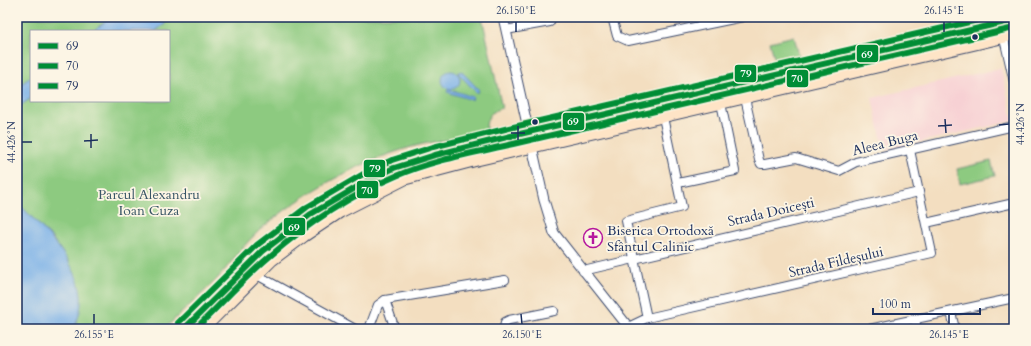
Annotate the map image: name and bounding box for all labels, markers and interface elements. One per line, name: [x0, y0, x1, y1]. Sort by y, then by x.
text: 26.150°E: [496, 4, 536, 18]
text: 26.145°E: [924, 4, 964, 18]
legend: [30, 30, 170, 102]
unlabelled marker: [970, 32, 980, 42]
text: 69: [66, 38, 78, 54]
line badge: 69: [856, 44, 879, 63]
text: 69: [861, 47, 873, 62]
text: 70: [66, 58, 78, 74]
line badge: 79: [734, 64, 757, 83]
text: 79: [740, 66, 752, 81]
line badge: 70: [786, 69, 809, 88]
text: 70: [791, 71, 803, 86]
text: 79: [66, 78, 78, 94]
text: 44.426°N: [1014, 103, 1028, 145]
line badge: 69: [562, 112, 585, 131]
text: 69: [567, 114, 579, 129]
unlabelled marker: [530, 117, 540, 127]
text: 44.426°N: [5, 121, 19, 163]
street label: Aleea Buga: [850, 126, 920, 160]
line badge: 79: [363, 159, 386, 178]
text: 79: [369, 161, 381, 176]
line badge: 70: [356, 180, 379, 199]
text: 70: [361, 183, 373, 198]
park label: Parcul Alexandru Ioan Cuza: [98, 185, 200, 220]
street label: Strada Doicești: [726, 193, 816, 231]
line badge: 69: [283, 217, 306, 236]
text: 69: [288, 220, 300, 235]
place label: Biserica Ortodoxă Sfântul Calinic: [607, 221, 714, 256]
church icon: Biserica Ortodoxă Sfântul Calinic: [582, 227, 604, 249]
street label: Strada Fildeșului: [787, 242, 885, 282]
scale bar: [873, 290, 980, 316]
text: 100 m: [879, 296, 912, 312]
text: 26.155°E: [74, 328, 114, 342]
text: 26.150°E: [502, 328, 542, 342]
text: 26.145°E: [929, 328, 969, 342]

